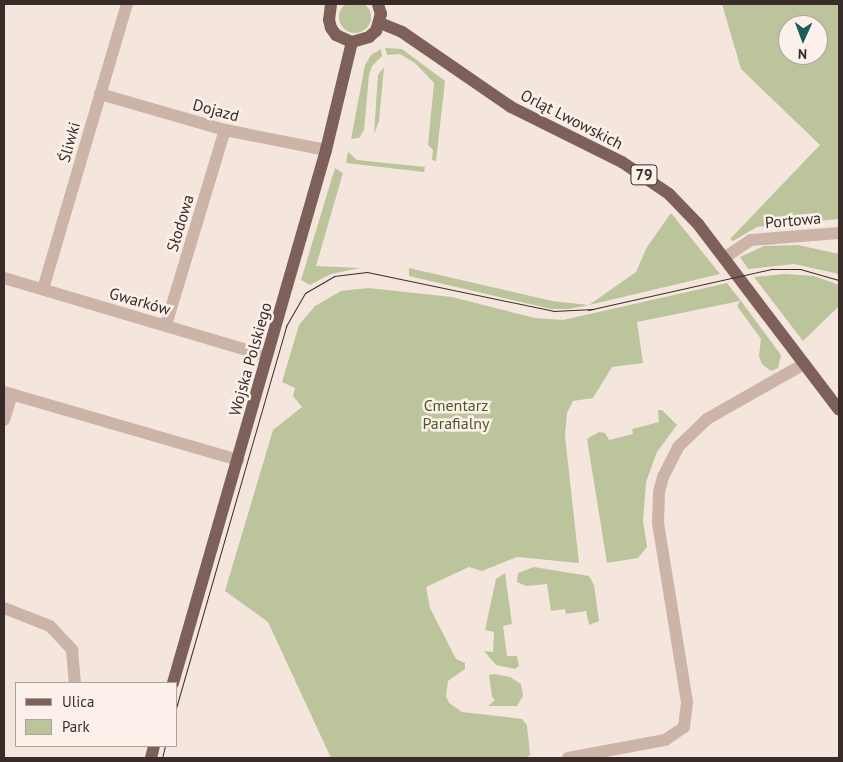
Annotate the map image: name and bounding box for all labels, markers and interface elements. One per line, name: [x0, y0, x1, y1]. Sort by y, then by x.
north arrow: [778, 15, 828, 65]
text: N: [798, 45, 807, 63]
street label: Orląt Lwowskich: [518, 85, 626, 153]
street label: Dojazd: [191, 95, 241, 125]
street label: Śliwki: [54, 120, 84, 164]
road number: 79: [630, 162, 658, 188]
street label: Słodowa: [162, 192, 198, 254]
street label: Portowa: [764, 208, 822, 232]
street label: Gwarków: [107, 283, 173, 319]
street label: Wojska Polskiego: [225, 300, 275, 418]
park label: Cmentarz Parafialny: [422, 395, 490, 433]
legend: [15, 682, 178, 747]
text: Ulica: [62, 692, 94, 711]
text: Park: [62, 717, 90, 736]

